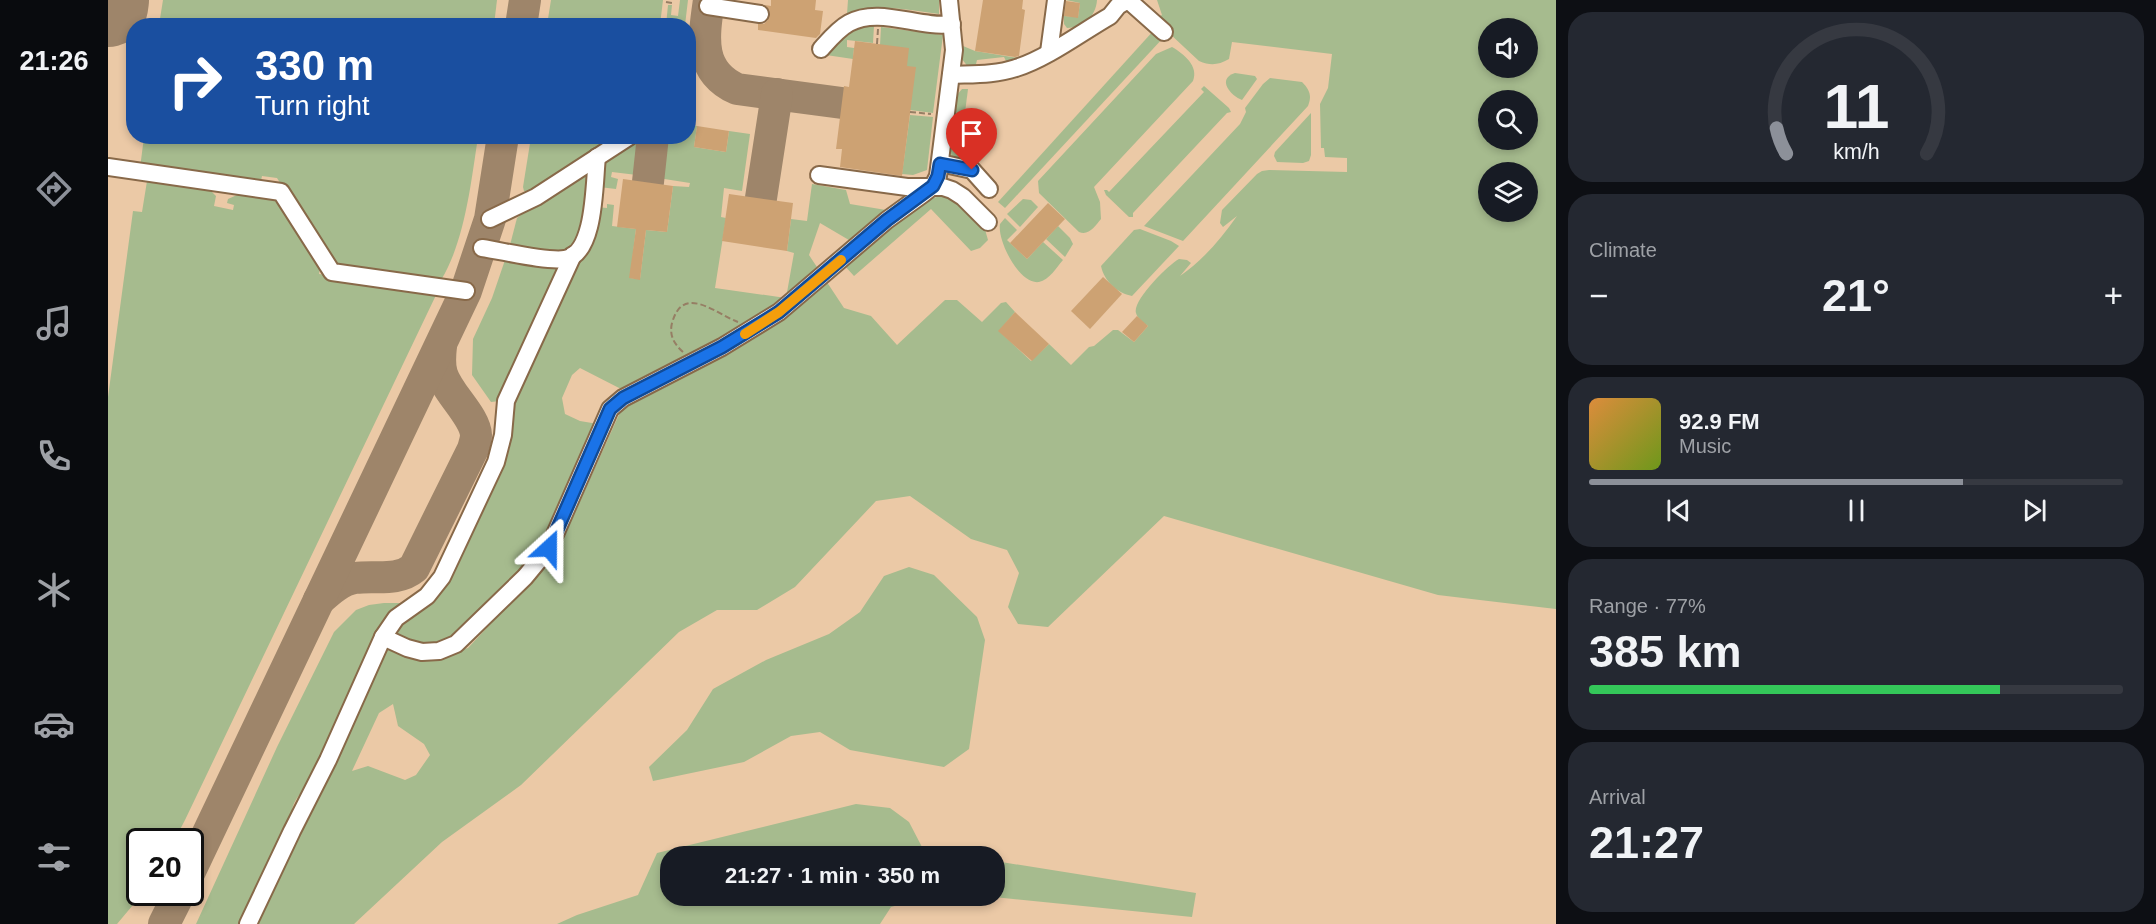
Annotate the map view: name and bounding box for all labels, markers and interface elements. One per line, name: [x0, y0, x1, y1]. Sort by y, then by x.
map controls: [1478, 18, 1538, 222]
button: sound: [1478, 18, 1538, 78]
icon: right: [156, 42, 234, 120]
text: 330 m: [255, 42, 374, 89]
text: 21:26: [19, 46, 89, 76]
text: 11: [1823, 72, 1889, 141]
button: search: [1478, 90, 1538, 150]
text: Turn right: [255, 91, 370, 121]
pin: [946, 108, 997, 170]
icon: arrive: [955, 117, 988, 150]
text: km/h: [1833, 141, 1879, 165]
button: layers: [1478, 162, 1538, 222]
icon: directions: [33, 168, 75, 210]
text: Climate: [1589, 239, 1657, 261]
text: 21°: [1822, 270, 1890, 321]
text: −: [1589, 277, 1608, 314]
text: +: [2104, 277, 2123, 314]
icon: music: [33, 302, 75, 344]
text: 92.9 FM: [1679, 409, 1760, 434]
icon: phone: [33, 435, 75, 477]
text: Music: [1679, 435, 1731, 457]
icon: previous: [1662, 494, 1695, 527]
icon: pause: [1840, 494, 1873, 527]
icon: next: [2018, 494, 2051, 527]
position arrow: [517, 516, 581, 580]
icon: climate: [33, 569, 75, 611]
text: Range · 77%: [1589, 595, 1706, 617]
text: 385 km: [1589, 626, 1742, 677]
icon: car: [33, 703, 75, 745]
text: Arrival: [1589, 786, 1646, 808]
text: 21:27: [1589, 817, 1704, 868]
speed limit sign: 20: [126, 828, 204, 906]
icon: filters: [33, 836, 75, 878]
text: 21:27 · 1 min · 350 m: [725, 863, 940, 888]

